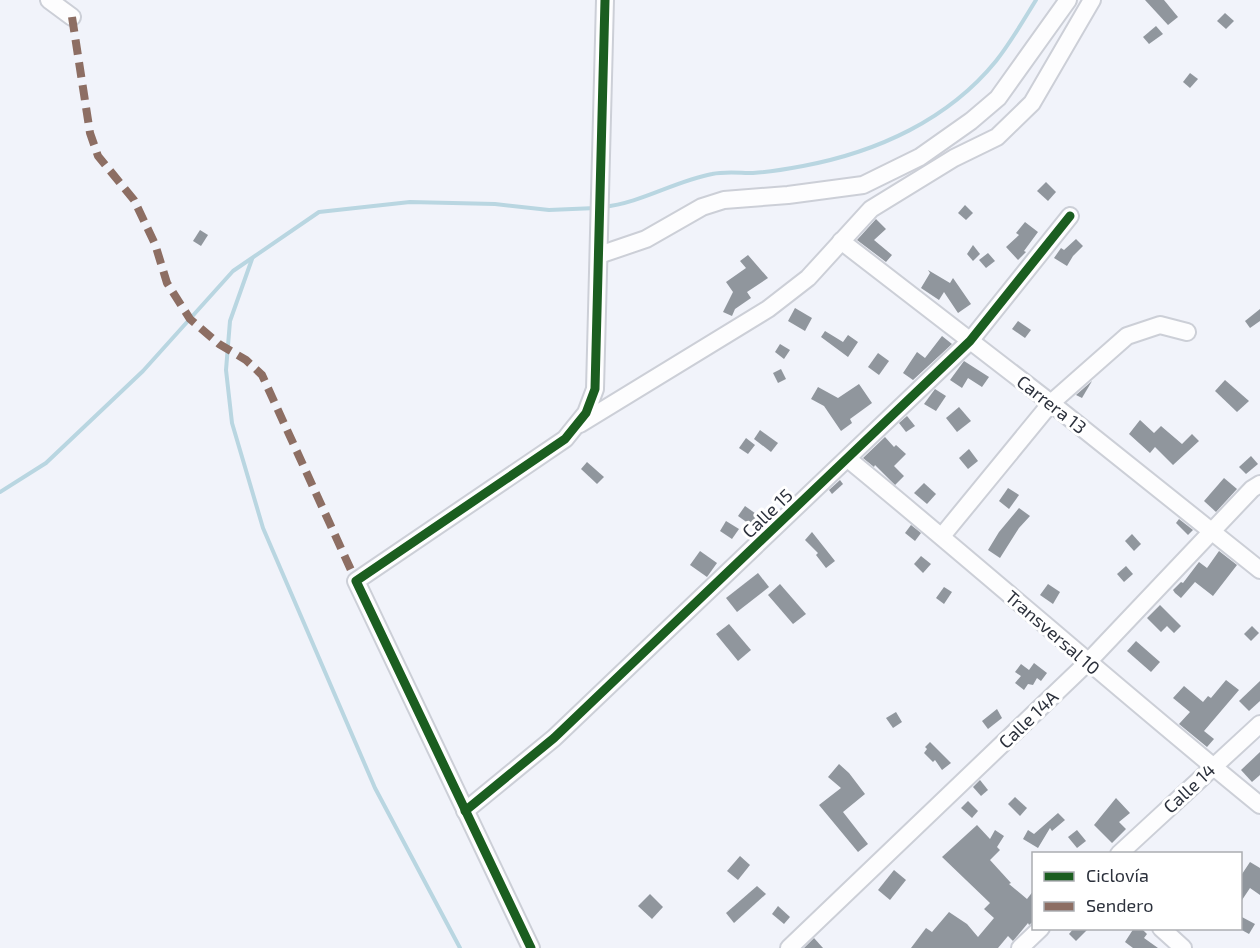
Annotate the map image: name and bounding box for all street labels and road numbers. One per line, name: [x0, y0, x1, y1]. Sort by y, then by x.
street label: Carrera 13: [1013, 370, 1091, 438]
street label: Calle 15: [737, 484, 797, 542]
street label: Transversal 10: [1001, 585, 1105, 679]
street label: Calle 14A: [994, 685, 1063, 753]
street label: Calle 14: [1159, 759, 1219, 817]

